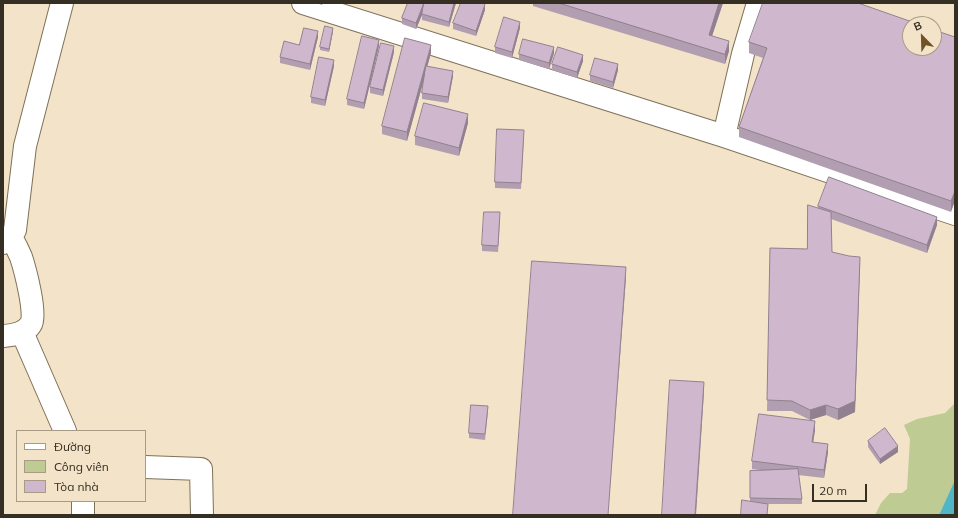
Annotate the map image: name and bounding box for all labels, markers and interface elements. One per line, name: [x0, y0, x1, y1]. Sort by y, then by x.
north arrow: [902, 16, 942, 56]
text: B: [911, 18, 924, 34]
legend: [16, 430, 146, 502]
text: Đường: [54, 439, 91, 454]
text: Công viên: [54, 459, 109, 474]
scale bar: [814, 476, 869, 502]
text: Tòa nhà: [54, 479, 99, 494]
text: 20 m: [819, 483, 847, 498]

